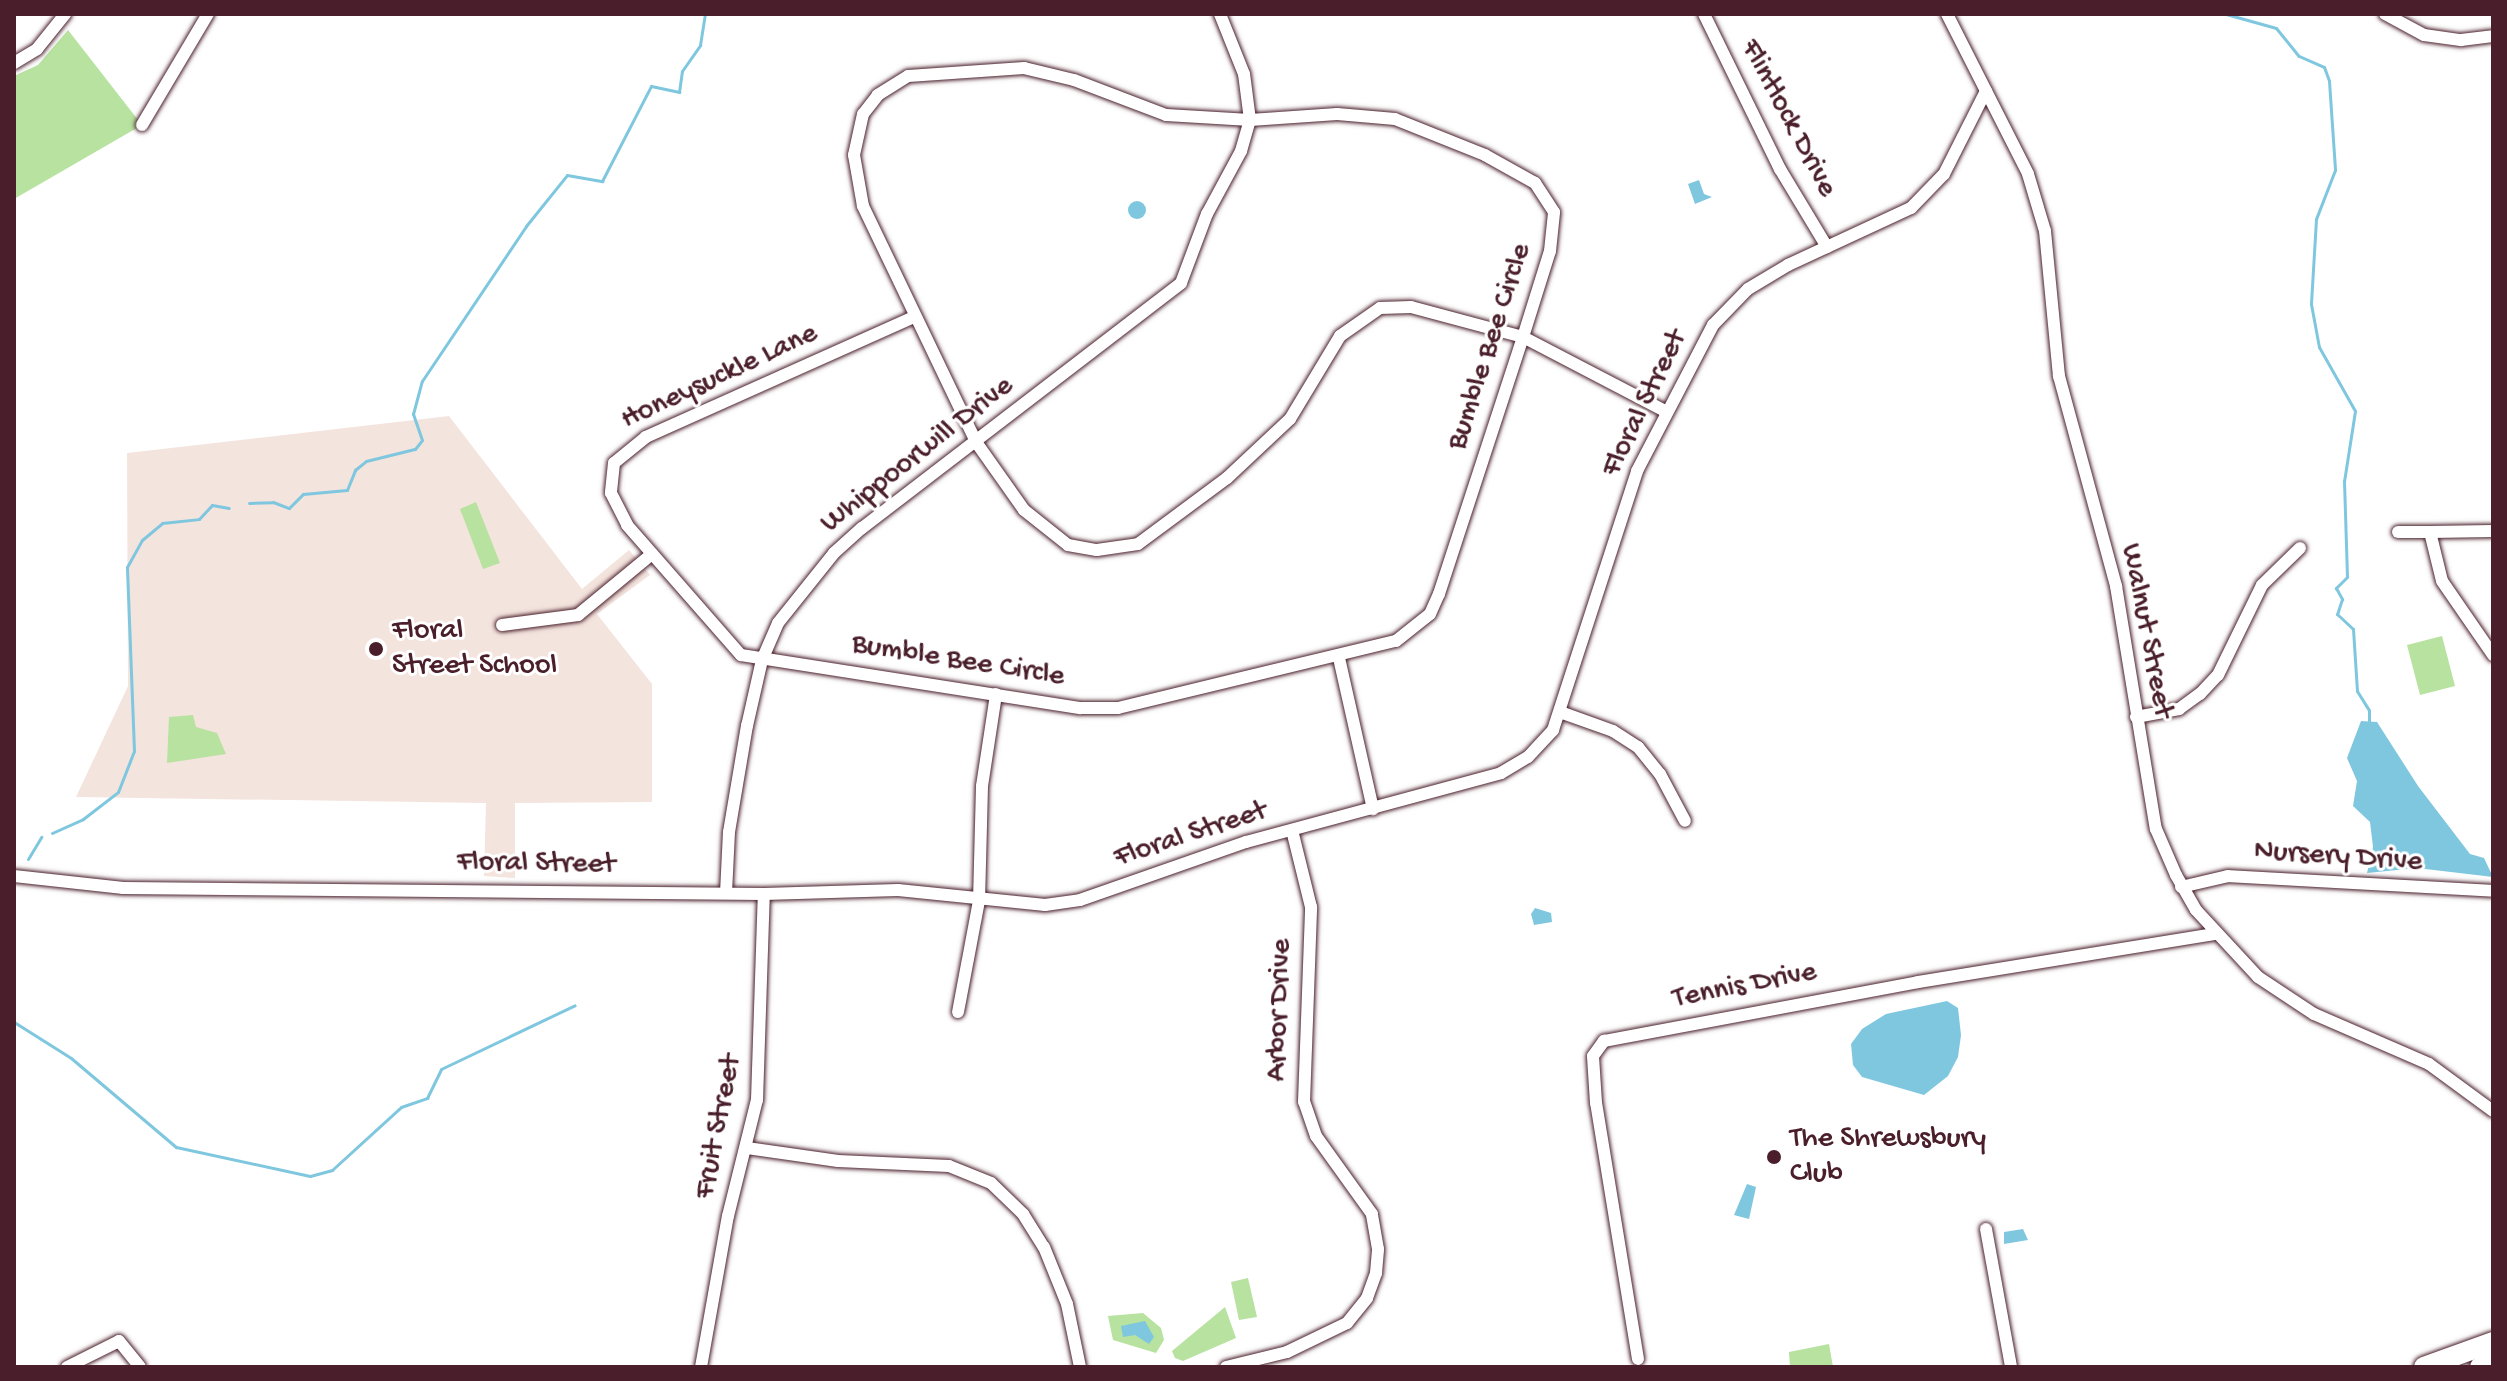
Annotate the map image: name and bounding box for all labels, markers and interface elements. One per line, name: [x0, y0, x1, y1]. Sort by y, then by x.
street label: Flintlock Drive: [1730, 34, 1844, 204]
street label: Bumble Bee Circle: [1441, 239, 1541, 455]
street label: Honeysuckle Lane: [616, 317, 824, 439]
street label: Floral Street: [1595, 325, 1697, 483]
street label: Whippoorwill Drive: [814, 370, 1022, 542]
street label: Walnut Street: [2110, 541, 2180, 721]
place label: Floral Street School: [392, 614, 557, 684]
street label: Bumble Bee Circle: [849, 627, 1067, 697]
marker: Floral Street School: [367, 640, 385, 658]
street label: Floral Street: [1110, 794, 1272, 878]
street label: Nursery Drive: [2253, 834, 2423, 882]
street label: Floral Street: [456, 846, 616, 884]
street label: Arbor Drive: [1261, 938, 1301, 1082]
street label: Tennis Drive: [1670, 955, 1820, 1019]
street label: Fruit Street: [688, 1052, 752, 1202]
place label: The Shrewsbury Club: [1790, 1122, 1986, 1192]
marker: The Shrewsbury Club: [1765, 1148, 1783, 1166]

